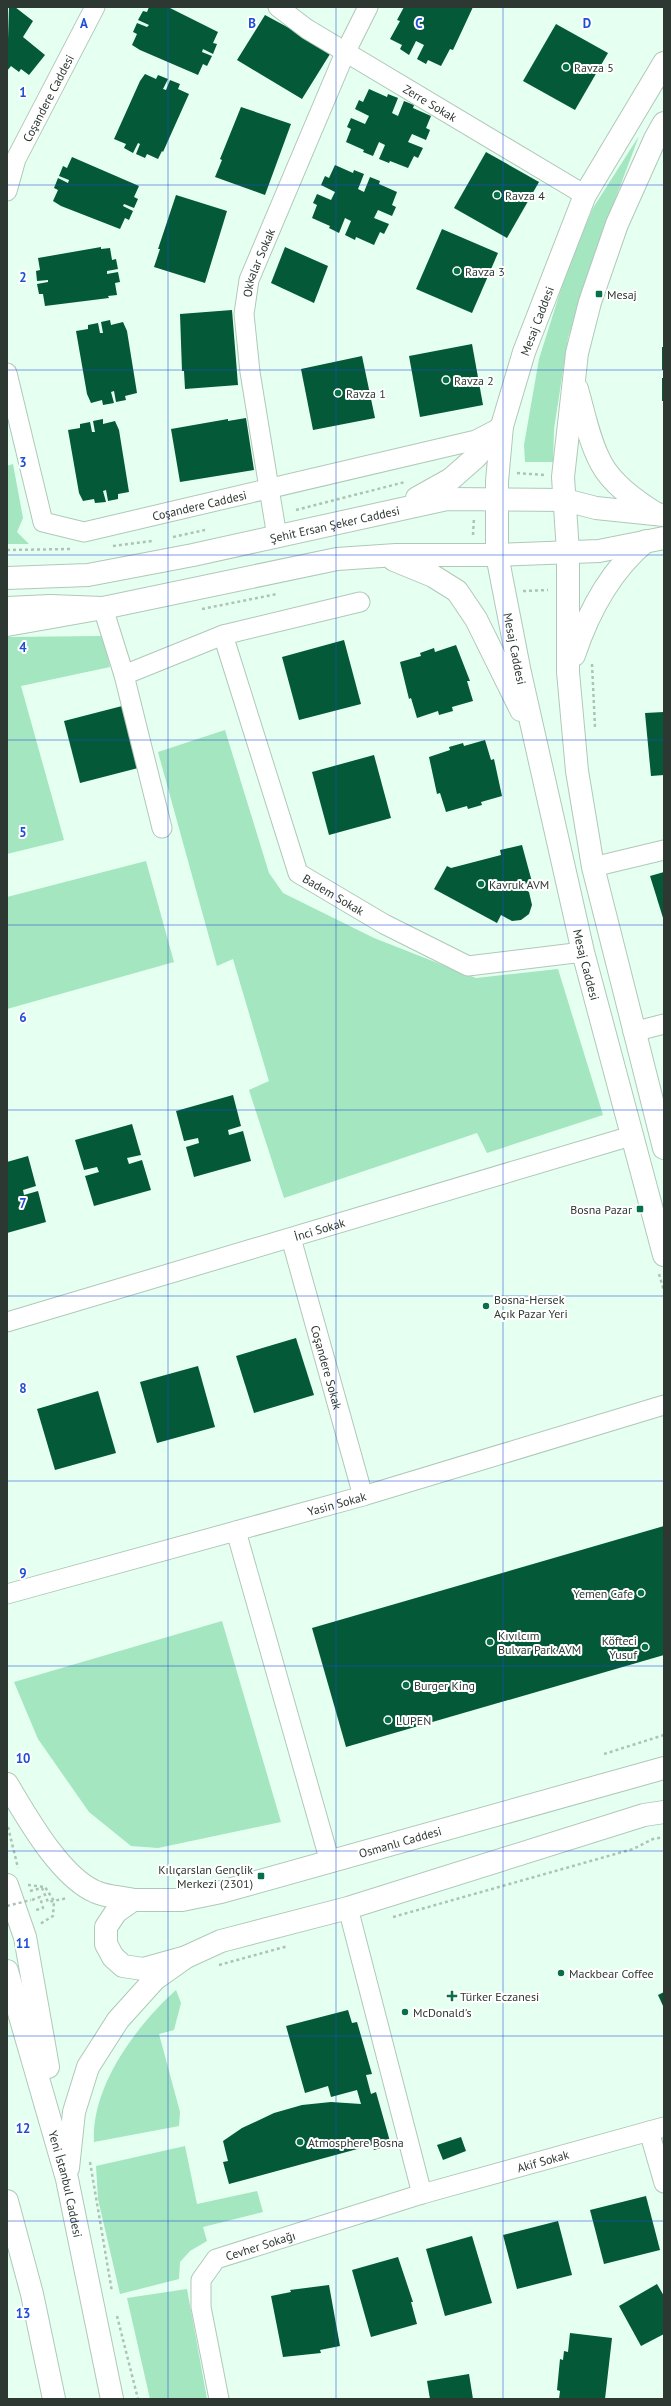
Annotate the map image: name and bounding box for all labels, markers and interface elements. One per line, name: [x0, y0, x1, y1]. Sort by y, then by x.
text: A: [80, 15, 88, 32]
text: B: [248, 15, 256, 32]
text: C: [415, 15, 423, 32]
text: D: [583, 15, 591, 32]
street label: Coşandere Caddesi: [19, 52, 77, 144]
place label: Ravza 5: [574, 60, 614, 75]
marker: Ravza 5: [561, 62, 571, 72]
street label: Zerre Sokak: [401, 81, 460, 125]
text: 1: [19, 84, 27, 101]
place label: Ravza 4: [505, 188, 545, 203]
marker: Ravza 4: [492, 190, 502, 200]
street label: Okkalar Sokak: [239, 226, 278, 298]
place label: Ravza 3: [465, 264, 505, 279]
marker: Ravza 3: [452, 266, 462, 276]
text: 2: [19, 269, 27, 286]
street label: Mesaj Caddesi: [517, 284, 557, 358]
place label: Mesaj: [607, 287, 637, 302]
marker: Mesaj: [594, 289, 604, 299]
place label: Ravza 2: [454, 373, 494, 388]
marker: Ravza 2: [441, 375, 451, 385]
place label: Ravza 1: [346, 386, 386, 401]
marker: Ravza 1: [333, 388, 343, 398]
text: 3: [19, 454, 27, 471]
street label: Coşandere Caddesi: [151, 487, 248, 523]
street label: Şehit Ersan Şeker Caddesi: [268, 502, 401, 545]
street label: Mesaj Caddesi: [501, 611, 530, 686]
text: 4: [19, 639, 27, 656]
text: 5: [19, 824, 27, 841]
street label: Badem Sokak: [300, 870, 367, 918]
place label: Kavruk AVM: [489, 877, 549, 892]
marker: Kavruk AVM: [476, 879, 486, 889]
street label: Mesaj Caddesi: [571, 927, 603, 1002]
text: 6: [19, 1009, 27, 1026]
text: 7: [19, 1195, 27, 1212]
place label: Bosna Pazar: [570, 1202, 632, 1217]
marker: Bosna Pazar: [635, 1204, 645, 1214]
street label: İnci Sokak: [292, 1214, 347, 1244]
place label: Bosna-Hersek Açık Pazar Yeri: [494, 1292, 568, 1321]
marker: Bosna-Hersek Açık Pazar Yeri: [481, 1301, 491, 1311]
street label: Coşandere Sokak: [308, 1323, 346, 1411]
text: 8: [19, 1380, 27, 1397]
street label: Yasin Sokak: [306, 1488, 368, 1518]
text: 9: [19, 1565, 27, 1582]
place label: Yemen Cafe: [573, 1586, 633, 1601]
marker: Yemen Cafe: [636, 1588, 646, 1598]
place label: Kıvılcım Bulvar Park AVM: [498, 1628, 581, 1657]
place label: Köfteci Yusuf: [602, 1633, 638, 1662]
marker: Kıvılcım Bulvar Park AVM: [485, 1637, 495, 1647]
marker: Köfteci Yusuf: [640, 1642, 650, 1652]
place label: Burger King: [414, 1678, 475, 1693]
marker: Burger King: [401, 1680, 411, 1690]
place label: LUPEN: [396, 1713, 431, 1728]
marker: LUPEN: [383, 1715, 393, 1725]
text: 10: [16, 1750, 30, 1767]
street label: Osmanlı Caddesi: [357, 1823, 443, 1861]
place label: Kılıçarslan Gençlik Merkezi (2301): [158, 1862, 253, 1891]
marker: Kılıçarslan Gençlik Merkezi (2301): [256, 1871, 266, 1881]
text: 11: [16, 1935, 30, 1952]
place label: Mackbear Coffee: [569, 1966, 654, 1981]
marker: Mackbear Coffee: [556, 1968, 566, 1978]
place label: Türker Eczanesi: [460, 1989, 539, 2004]
marker: Türker Eczanesi: [447, 1991, 457, 2001]
place label: McDonald's: [413, 2005, 472, 2020]
marker: McDonald's: [400, 2007, 410, 2017]
text: 12: [16, 2120, 30, 2137]
street label: Yeni İstanbul Caddesi: [46, 2129, 86, 2239]
place label: Atmosphere Bosna: [308, 2135, 404, 2150]
marker: Atmosphere Bosna: [295, 2137, 305, 2147]
street label: Akif Sokak: [515, 2146, 571, 2175]
street label: Cevher Sokağı: [224, 2227, 297, 2263]
text: 13: [16, 2305, 30, 2322]

